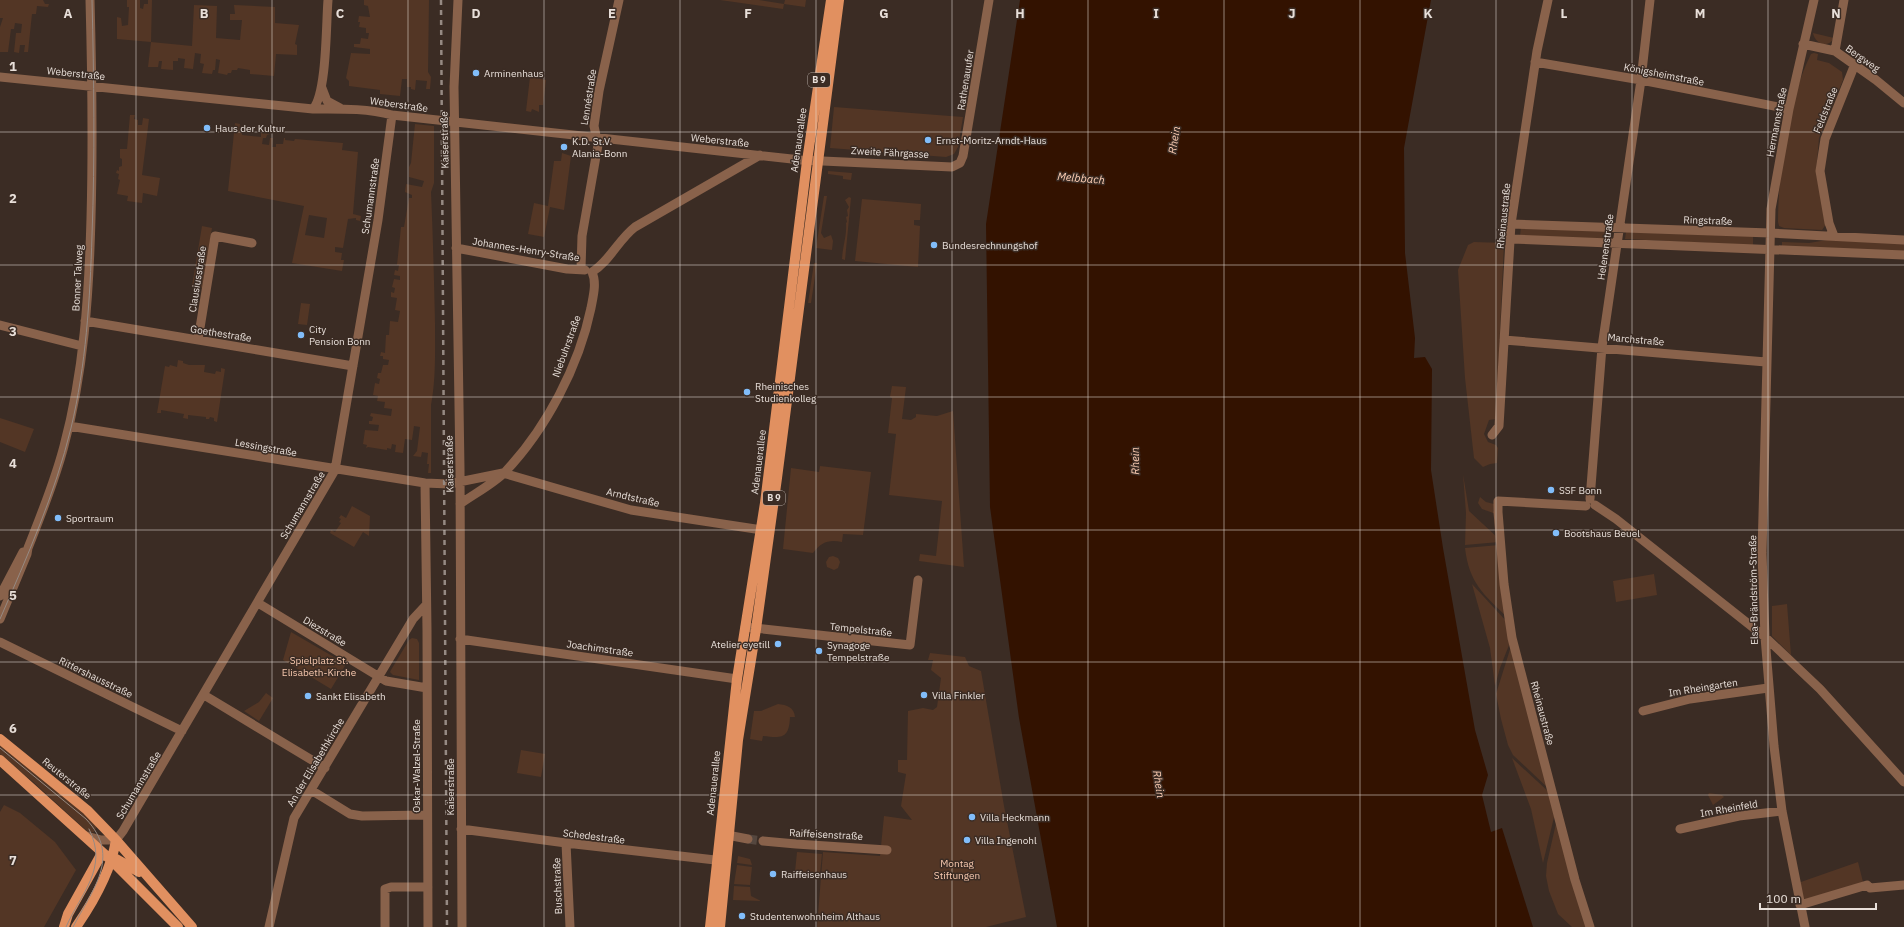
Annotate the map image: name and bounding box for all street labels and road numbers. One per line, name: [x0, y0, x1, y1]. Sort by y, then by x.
street label: Bergweg: [1843, 42, 1883, 75]
street label: Rathenauufer: [954, 49, 977, 111]
street label: Königsheimstraße: [1623, 60, 1706, 89]
street label: Weberstraße: [46, 64, 106, 83]
street label: Lennéstraße: [578, 68, 599, 126]
road number: B 9: [808, 73, 830, 87]
street label: Feldstraße: [1810, 85, 1841, 135]
street label: Hermannstraße: [1763, 86, 1790, 158]
street label: Weberstraße: [369, 94, 429, 115]
street label: Adenauerallee: [788, 106, 810, 173]
street label: Kaiserstraße: [437, 111, 451, 169]
street label: Weberstraße: [690, 131, 750, 150]
street label: Zweite Fährgasse: [851, 144, 930, 161]
street label: Schumannstraße: [359, 157, 382, 235]
street label: Rheinaustraße: [1494, 182, 1513, 250]
street label: Helenenstraße: [1594, 213, 1617, 281]
street label: Ringstraße: [1683, 213, 1733, 228]
street label: Johannes-Henry-Straße: [471, 235, 581, 264]
street label: Bonner Talweg: [69, 244, 86, 312]
street label: Clausiusstraße: [186, 244, 209, 313]
street label: Niebuhrstraße: [549, 313, 584, 379]
street label: Goethestraße: [189, 322, 253, 345]
street label: Marchstraße: [1607, 331, 1665, 348]
street label: Adenauerallee: [748, 428, 769, 495]
street label: Kaiserstraße: [442, 435, 456, 493]
street label: Lessingstraße: [234, 436, 298, 459]
street label: Schumannstraße: [277, 469, 328, 542]
street label: Arndtstraße: [605, 485, 661, 510]
road number: B 9: [763, 491, 785, 505]
street label: Elsa-Brändström-Straße: [1746, 534, 1761, 645]
street label: Diezstraße: [301, 613, 349, 650]
street label: Tempelstraße: [829, 620, 893, 639]
street label: Joachimstraße: [566, 637, 635, 660]
street label: Rittershausstraße: [57, 654, 135, 701]
street label: Im Rheingarten: [1668, 676, 1739, 699]
street label: Rheinaustraße: [1528, 680, 1557, 747]
street label: An der Elisabethkirche: [284, 715, 347, 809]
street label: Oskar-Walzel-Straße: [410, 719, 423, 813]
street label: Schumannstraße: [113, 749, 164, 822]
street label: Adenauerallee: [704, 749, 723, 816]
street label: Reuterstraße: [40, 755, 94, 802]
street label: Kaiserstraße: [444, 758, 457, 816]
street label: Im Rheinfeld: [1699, 797, 1759, 820]
street label: Schedestraße: [562, 826, 626, 847]
street label: Raiffeisenstraße: [789, 826, 864, 843]
street label: Buschstraße: [550, 857, 565, 915]

